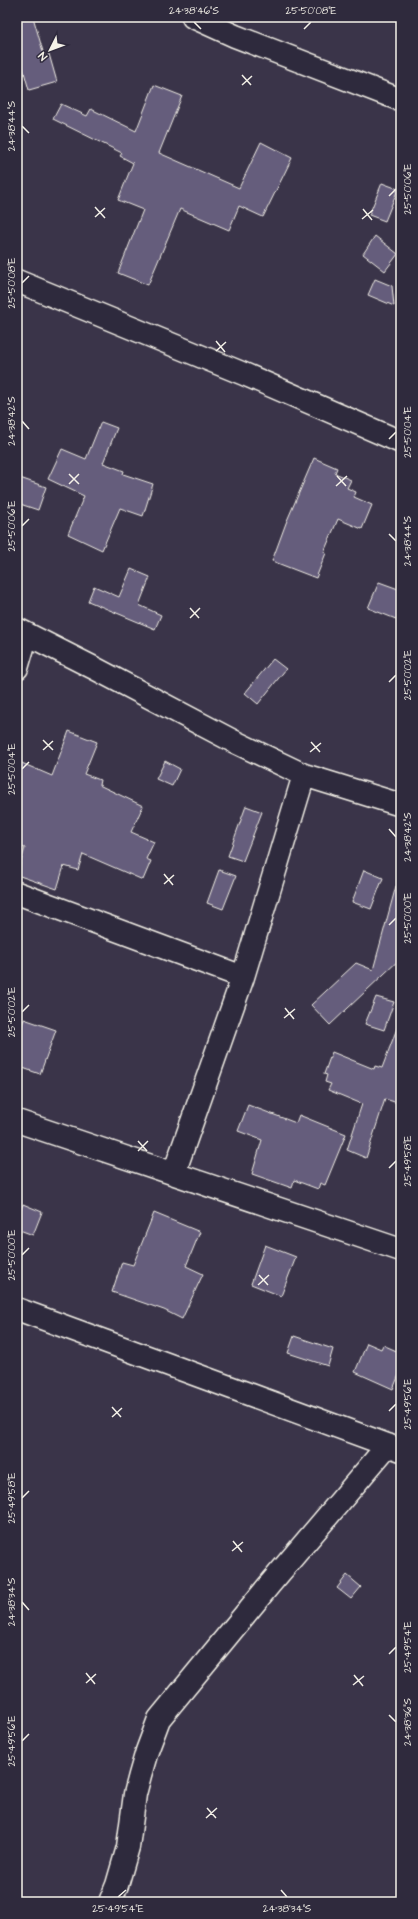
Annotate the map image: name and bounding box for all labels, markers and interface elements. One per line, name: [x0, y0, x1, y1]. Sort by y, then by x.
text: 24°38'46"S: [169, 4, 219, 18]
text: 25°50'08"E: [285, 4, 337, 18]
north arrow: [30, 30, 70, 70]
text: N: [35, 49, 51, 64]
text: 24°38'44"S: [5, 100, 19, 151]
text: 25°50'06"E: [401, 163, 415, 214]
text: 25°50'08"E: [5, 257, 19, 309]
text: 24°38'42"S: [5, 396, 19, 446]
text: 25°50'04"E: [401, 406, 415, 458]
text: 25°50'06"E: [5, 500, 19, 551]
text: 24°38'44"S: [401, 515, 415, 566]
text: 25°50'02"E: [401, 650, 415, 700]
text: 25°50'04"E: [5, 743, 19, 795]
text: 24°38'42"S: [401, 812, 415, 862]
text: 25°50'00"E: [401, 892, 415, 943]
text: 25°50'02"E: [5, 987, 19, 1037]
text: 25°49'58"E: [401, 1135, 415, 1186]
text: 25°50'00"E: [5, 1229, 19, 1280]
text: 25°49'56"E: [401, 1379, 415, 1429]
text: 25°49'58"E: [5, 1472, 19, 1523]
text: 24°38'34"S: [5, 1577, 19, 1626]
text: 25°49'54"E: [401, 1621, 415, 1673]
text: 24°38'36"S: [401, 1697, 415, 1746]
text: 25°49'56"E: [5, 1716, 19, 1766]
text: 25°49'54"E: [92, 1902, 144, 1916]
text: 24°38'34"S: [263, 1902, 312, 1916]

